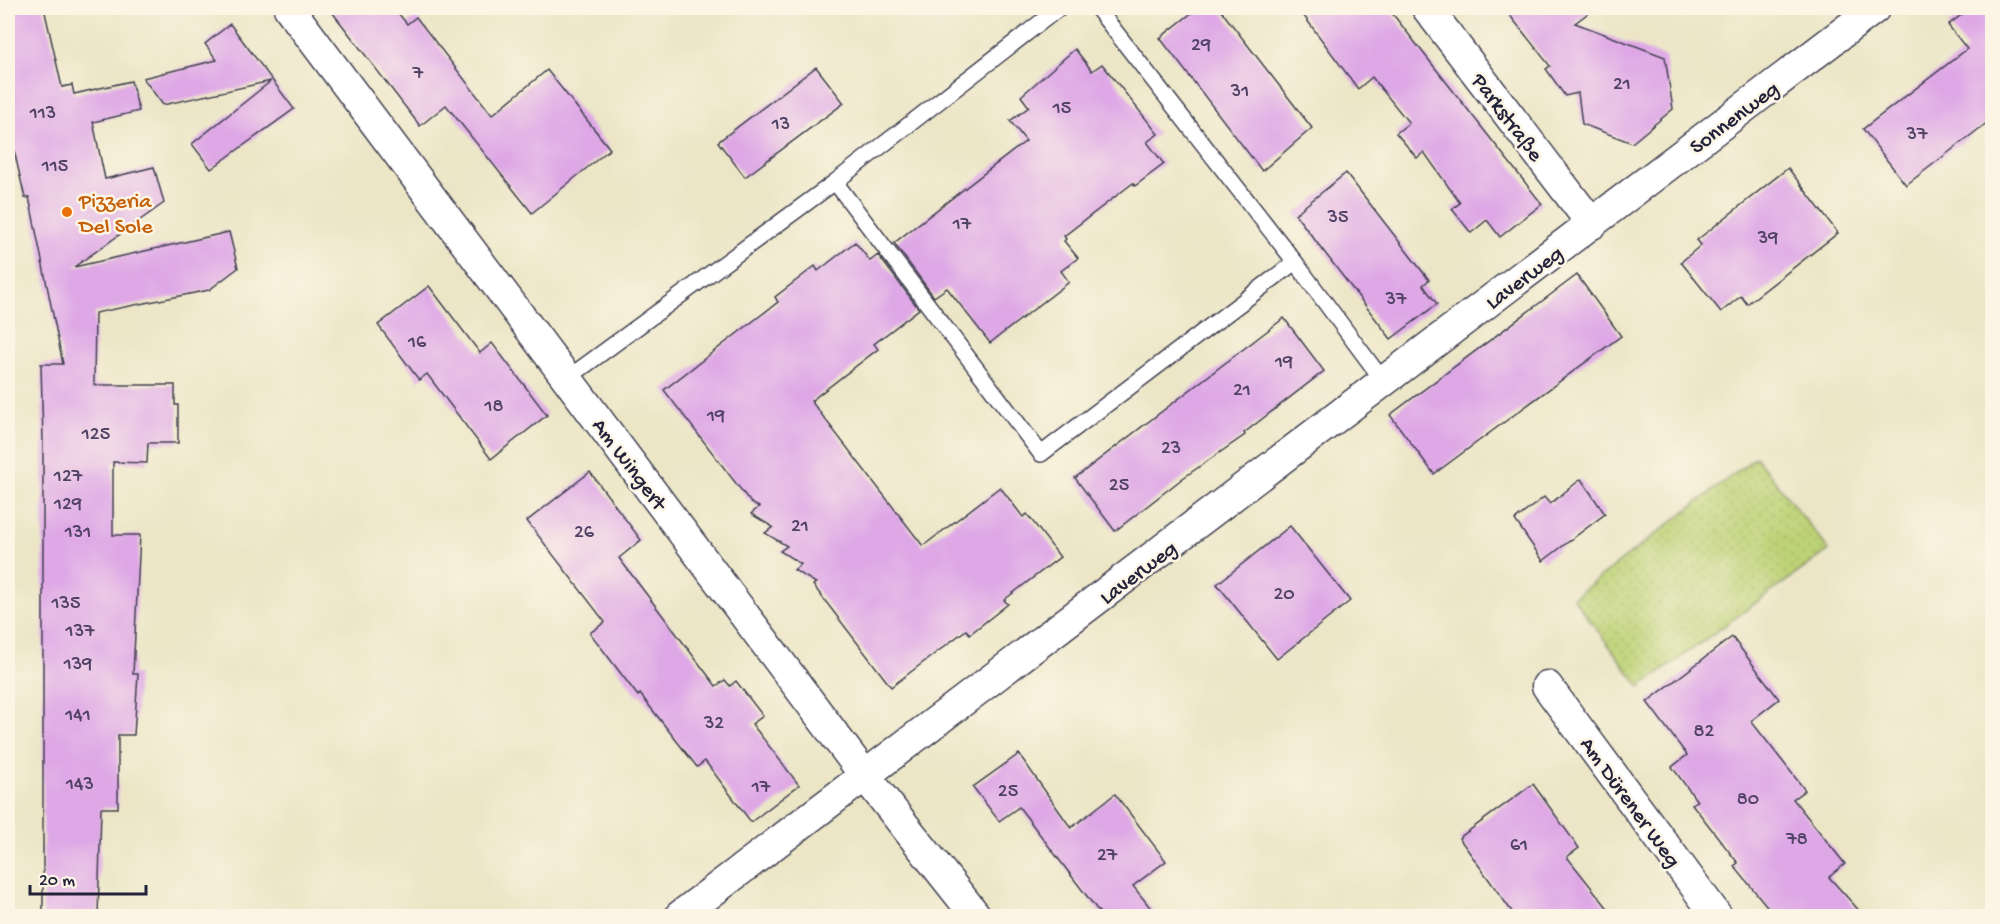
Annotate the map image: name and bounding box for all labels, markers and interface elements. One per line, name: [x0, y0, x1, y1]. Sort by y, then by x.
house number: 29: [1191, 35, 1211, 58]
house number: 7: [412, 63, 424, 86]
street label: Parkstraße: [1464, 68, 1548, 168]
house number: 21: [1613, 74, 1631, 97]
street label: Sonnenweg: [1686, 77, 1785, 161]
house number: 31: [1230, 81, 1249, 104]
house number: 15: [1052, 98, 1071, 121]
house number: 113: [29, 103, 56, 126]
house number: 13: [771, 114, 790, 137]
house number: 37: [1906, 124, 1928, 147]
house number: 115: [41, 156, 68, 179]
place label: Pizzeria Del Sole: [77, 190, 153, 241]
marker: Pizzeria Del Sole: [60, 205, 74, 219]
house number: 35: [1327, 207, 1348, 230]
house number: 17: [952, 214, 972, 237]
house number: 39: [1757, 228, 1778, 251]
street label: Laverweg: [1482, 242, 1569, 317]
house number: 37: [1385, 289, 1407, 312]
house number: 16: [407, 332, 427, 355]
house number: 19: [1274, 352, 1293, 375]
house number: 21: [1233, 380, 1251, 403]
house number: 18: [483, 396, 504, 419]
house number: 19: [706, 406, 725, 429]
street label: Am Wingert: [585, 414, 672, 518]
house number: 125: [81, 424, 110, 447]
house number: 23: [1161, 438, 1181, 461]
house number: 127: [53, 466, 83, 489]
house number: 25: [1109, 475, 1129, 498]
house number: 129: [53, 494, 82, 517]
house number: 21: [791, 516, 809, 539]
house number: 131: [64, 522, 91, 545]
house number: 26: [574, 522, 595, 545]
street label: Laverweg: [1096, 537, 1183, 612]
house number: 20: [1273, 584, 1295, 607]
house number: 135: [51, 593, 80, 616]
house number: 137: [65, 621, 95, 644]
house number: 139: [63, 654, 92, 677]
house number: 141: [64, 705, 91, 728]
house number: 32: [703, 713, 724, 736]
house number: 82: [1694, 721, 1715, 744]
street label: Am Dürener Weg: [1573, 733, 1685, 874]
house number: 143: [65, 774, 94, 797]
house number: 17: [751, 777, 771, 800]
house number: 25: [998, 781, 1018, 804]
house number: 80: [1737, 789, 1759, 812]
house number: 78: [1785, 829, 1808, 852]
house number: 61: [1510, 835, 1528, 858]
house number: 27: [1097, 845, 1118, 868]
scale bar: [30, 858, 146, 896]
text: 20 m: [39, 871, 75, 892]

